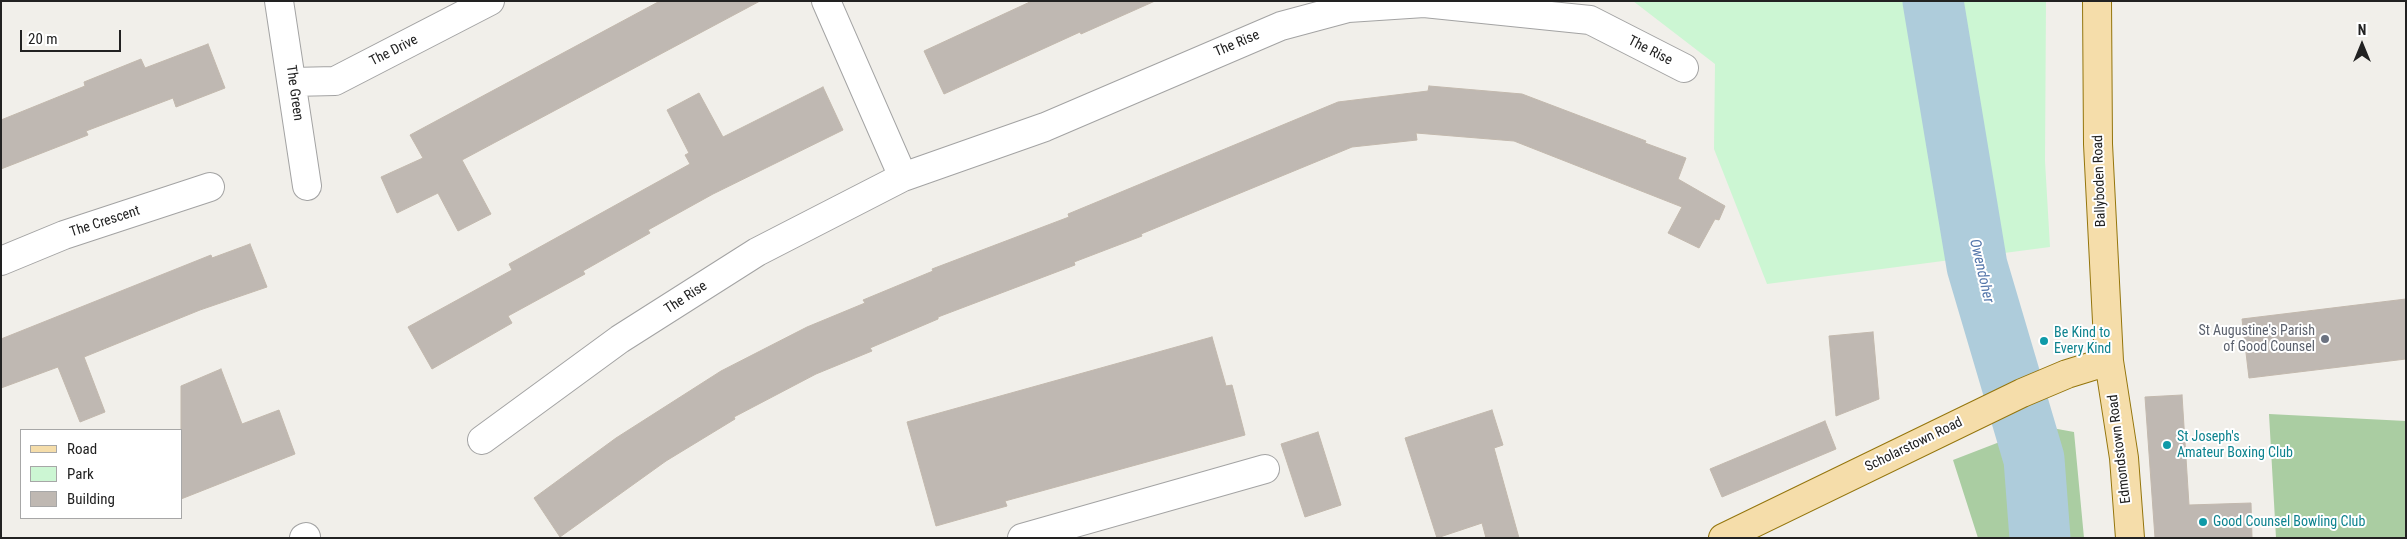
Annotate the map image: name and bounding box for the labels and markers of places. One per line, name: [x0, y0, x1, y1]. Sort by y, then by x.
place label: St Augustine's Parish of Good Counsel: [2198, 323, 2315, 356]
place label: Be Kind to Every Kind: [2054, 325, 2111, 358]
marker: St Augustine's Parish of Good Counsel: [2319, 333, 2331, 345]
marker: Be Kind to Every Kind: [2038, 335, 2050, 347]
place label: St Joseph's Amateur Boxing Club: [2177, 429, 2293, 462]
marker: St Joseph's Amateur Boxing Club: [2161, 439, 2173, 451]
place label: Good Counsel Bowling Club: [2213, 514, 2365, 530]
marker: Good Counsel Bowling Club: [2197, 516, 2209, 528]

